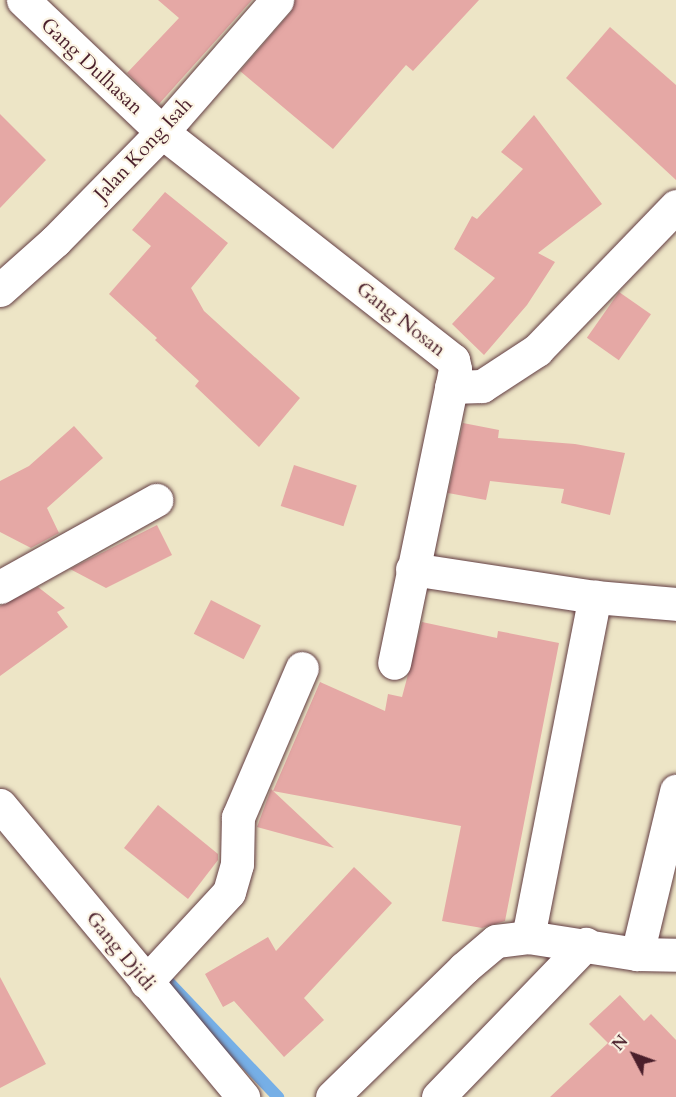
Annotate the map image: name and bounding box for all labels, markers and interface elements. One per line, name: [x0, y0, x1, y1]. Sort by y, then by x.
street label: Gang Dulhasan: [36, 13, 148, 119]
street label: Jalan Kong Isah: [89, 92, 197, 206]
street label: Gang Nosan: [351, 277, 451, 361]
street label: Gang Djidi: [81, 906, 161, 996]
north arrow: [604, 1025, 664, 1085]
text: N: [608, 1031, 633, 1056]

